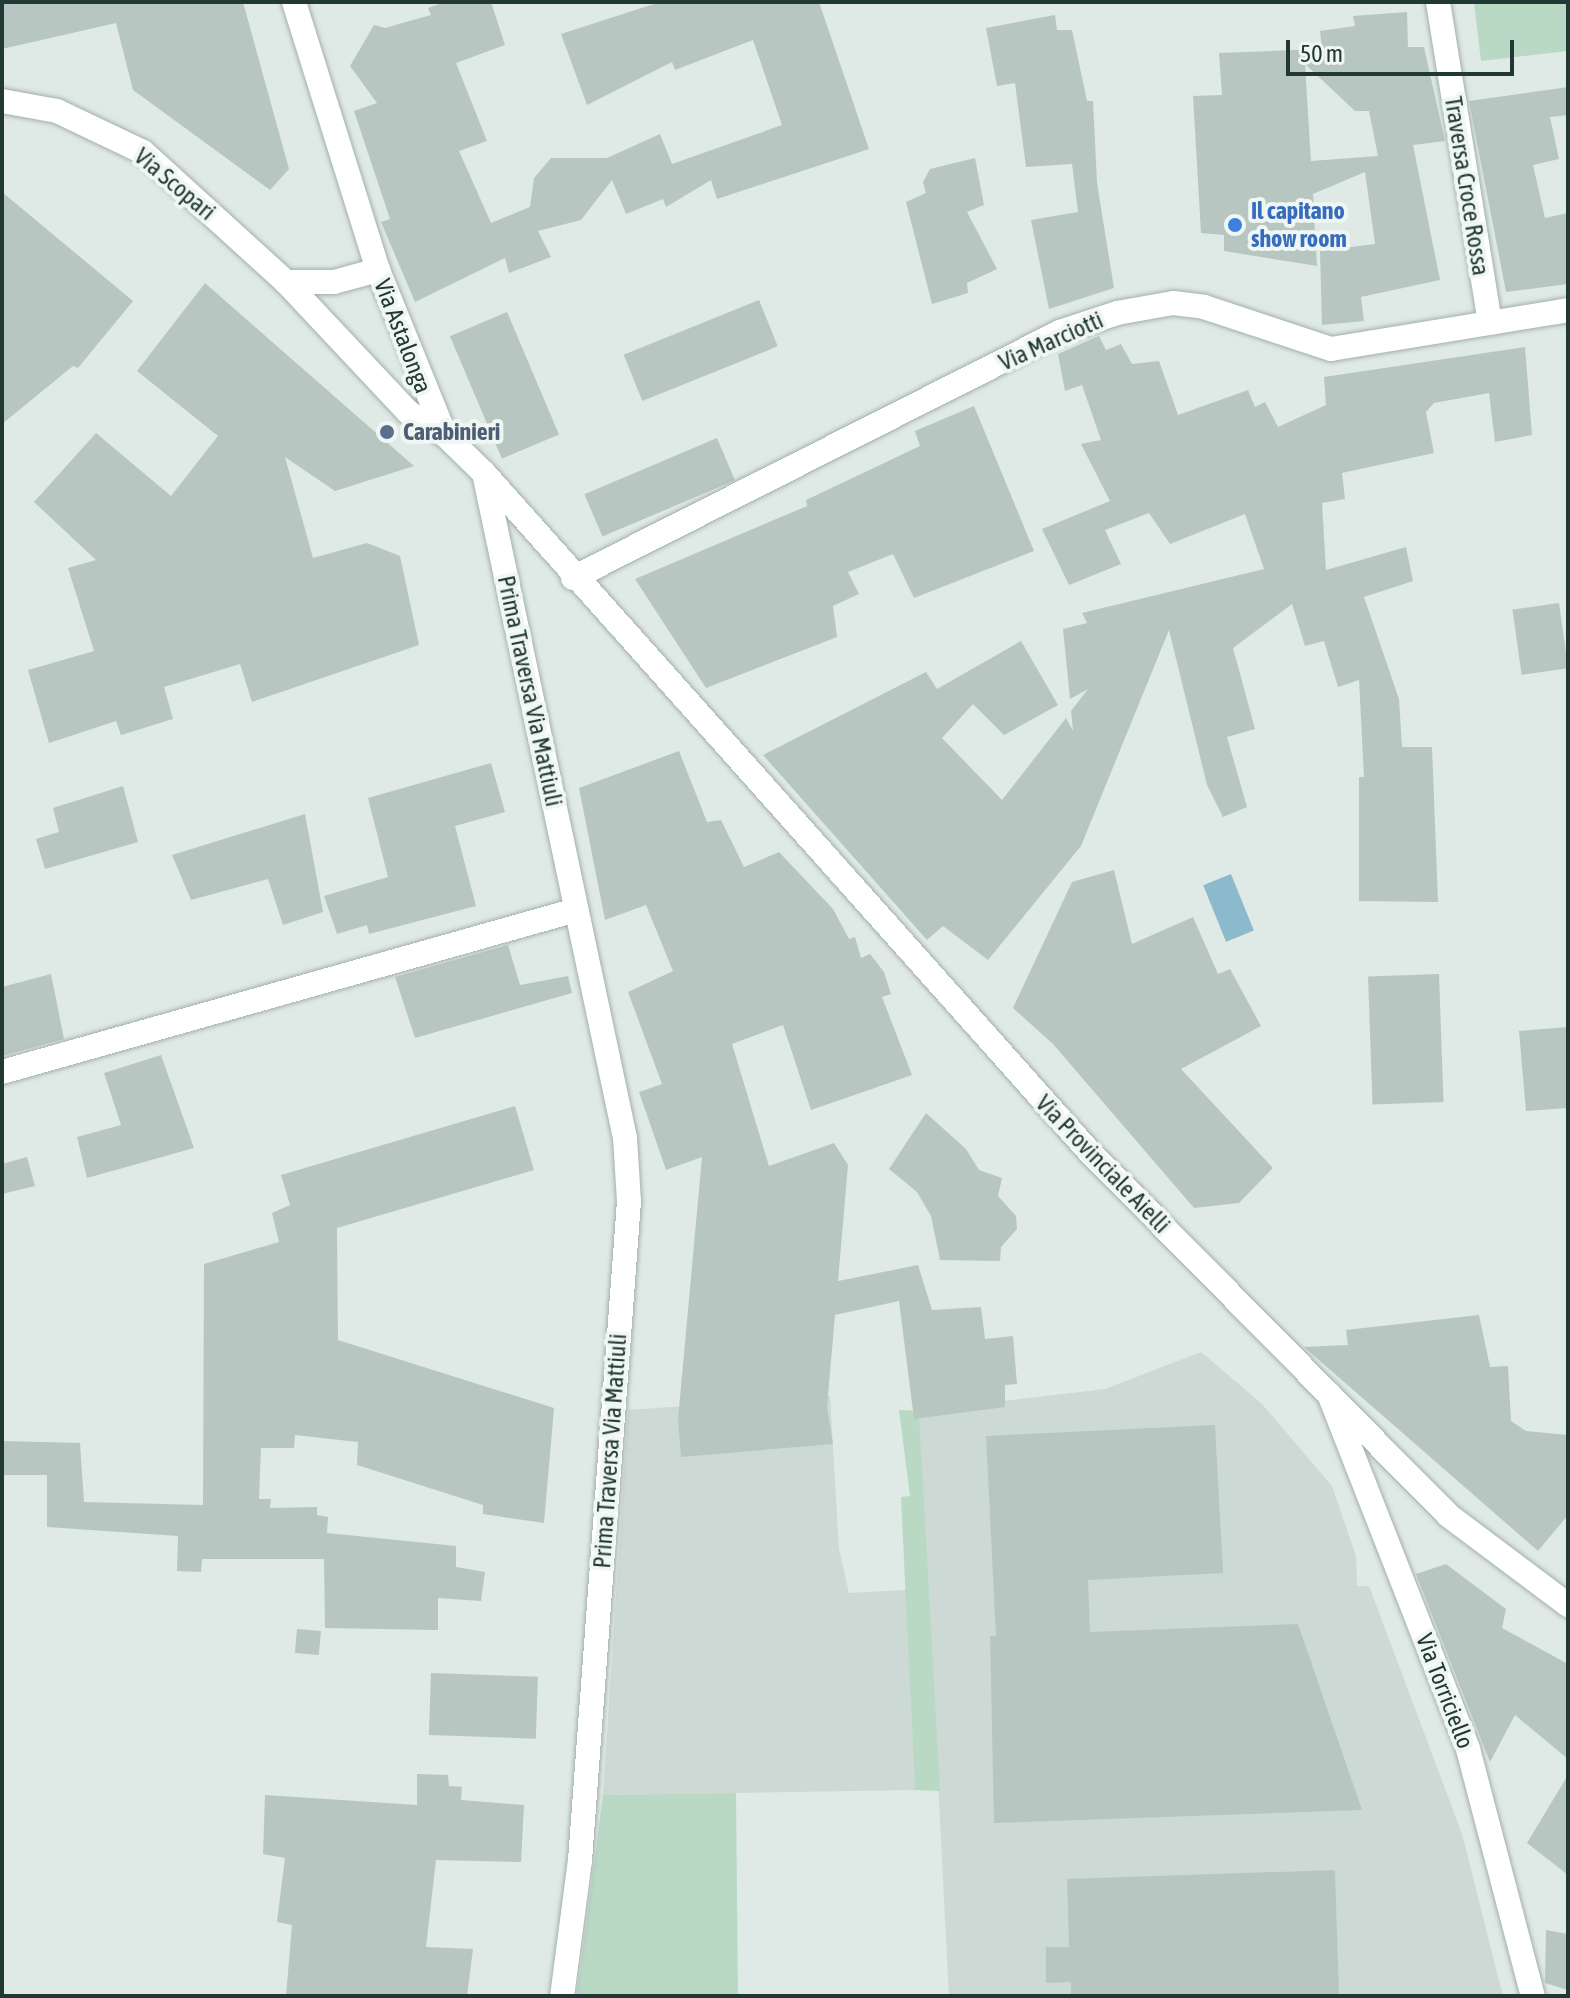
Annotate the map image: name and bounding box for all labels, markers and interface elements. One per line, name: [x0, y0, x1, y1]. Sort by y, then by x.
scale bar: [1290, 24, 1518, 74]
text: 50 m: [1300, 40, 1343, 67]
street label: Traversa Croce Rossa: [1439, 94, 1495, 278]
street label: Via Scopari: [129, 142, 221, 226]
place label: Il capitano show room: [1251, 197, 1347, 253]
marker: Il capitano show room: [1226, 216, 1244, 234]
street label: Via Astalonga: [368, 275, 438, 397]
street label: Via Marciotti: [994, 305, 1108, 377]
place label: Carabinieri: [403, 418, 500, 446]
marker: Carabinieri: [378, 423, 396, 441]
street label: Prima Traversa Via Mattiuli: [491, 573, 569, 809]
street label: Via Provinciale Aielli: [1030, 1089, 1176, 1239]
street label: Prima Traversa Via Mattiuli: [587, 1333, 633, 1569]
street label: Via Torriciello: [1410, 1629, 1480, 1753]

